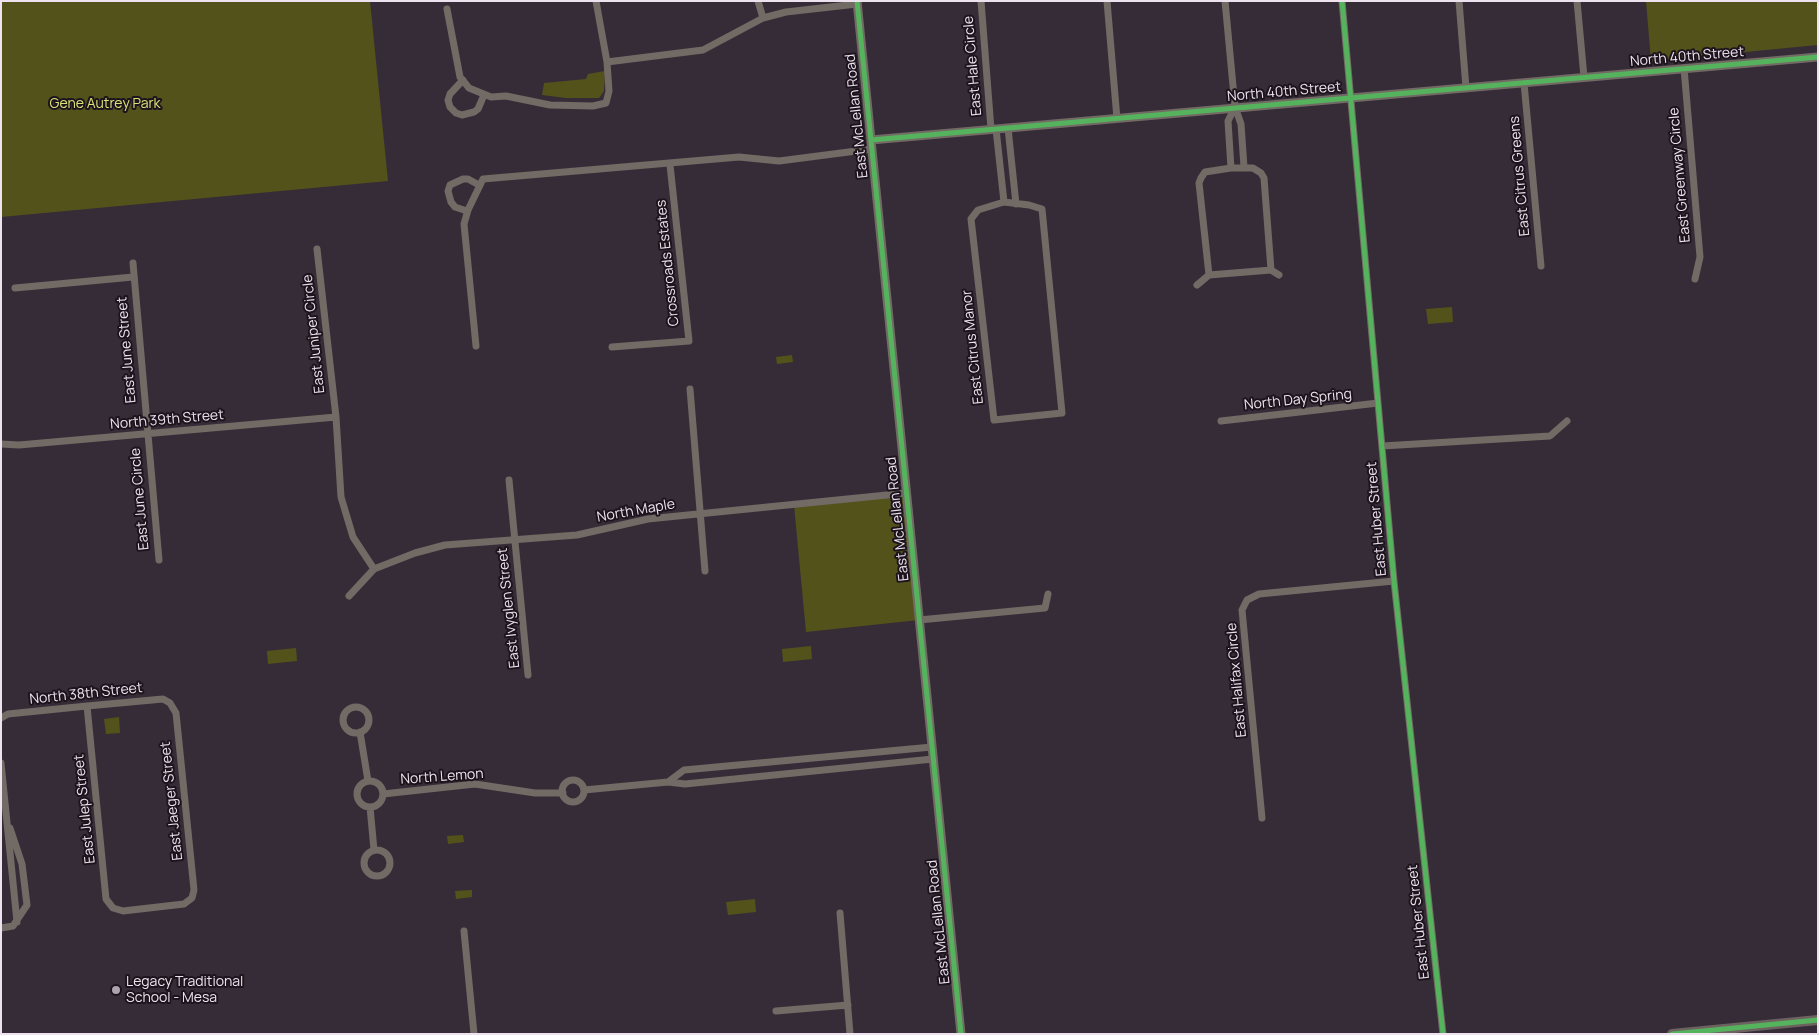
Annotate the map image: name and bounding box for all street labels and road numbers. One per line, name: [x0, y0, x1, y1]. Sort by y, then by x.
street label: East Hale Circle: [960, 15, 986, 117]
street label: North 40th Street: [1629, 44, 1745, 70]
street label: East McLellan Road: [842, 53, 872, 179]
street label: North 40th Street: [1226, 79, 1342, 105]
street label: East Greenway Circle: [1666, 107, 1694, 243]
street label: East Citrus Greens: [1506, 115, 1534, 237]
street label: Crossroads Estates: [653, 199, 683, 327]
street label: East Juniper Circle: [299, 274, 329, 394]
street label: East Citrus Manor: [959, 289, 987, 405]
street label: East June Street: [114, 296, 140, 404]
street label: North Day Spring: [1243, 386, 1353, 414]
street label: North 39th Street: [110, 407, 224, 433]
street label: East June Circle: [127, 447, 153, 551]
street label: East McLellan Road: [883, 456, 913, 582]
street label: East Huber Street: [1364, 461, 1390, 577]
street label: North Maple: [596, 496, 676, 526]
street label: East Ivyglen Street: [494, 547, 524, 669]
street label: East Halifax Circle: [1224, 622, 1250, 738]
street label: North 38th Street: [29, 680, 143, 708]
street label: East Jaeger Street: [157, 741, 187, 861]
street label: East Julep Street: [71, 754, 99, 864]
street label: North Lemon: [400, 766, 484, 788]
street label: East McLellan Road: [924, 859, 954, 985]
street label: East Huber Street: [1405, 864, 1433, 980]

